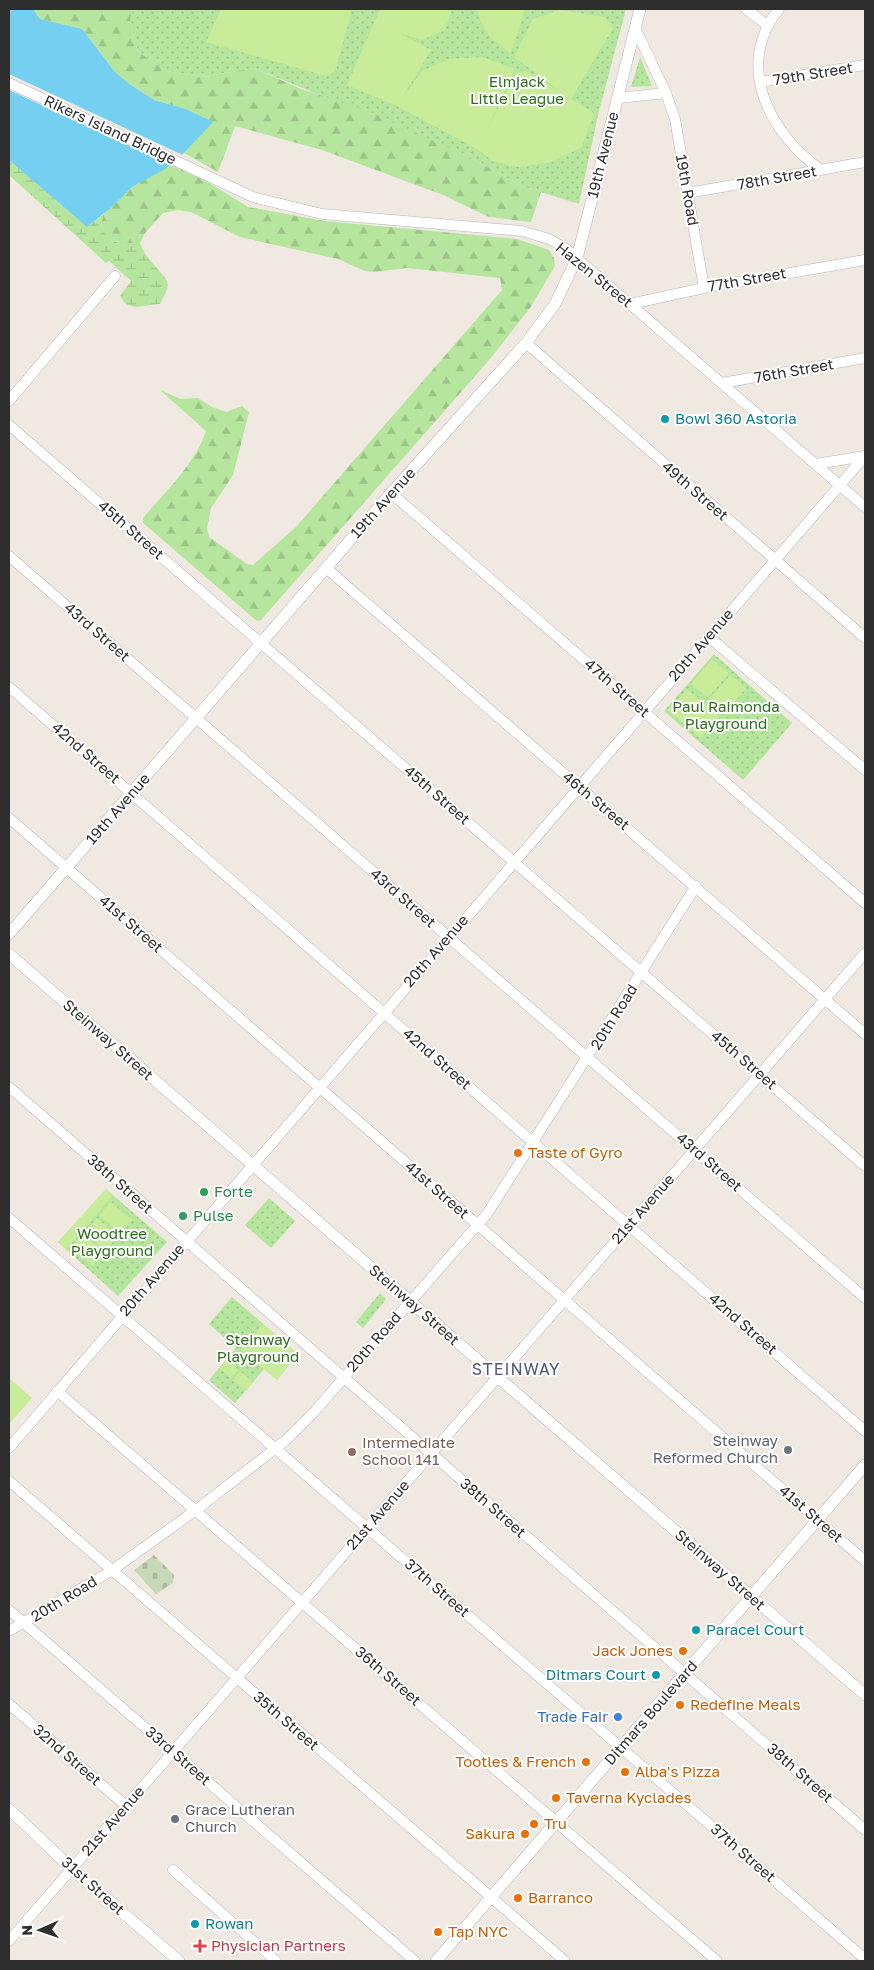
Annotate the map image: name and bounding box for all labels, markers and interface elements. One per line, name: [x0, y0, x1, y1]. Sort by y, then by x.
street label: 79th Street: [772, 58, 854, 88]
park label: Elmjack Little League: [470, 72, 564, 107]
street label: Rikers Island Bridge: [41, 91, 180, 168]
street label: 19th Avenue: [583, 109, 622, 200]
street label: 19th Road: [673, 153, 703, 227]
street label: 78th Street: [736, 161, 818, 193]
street label: Hazen Street: [553, 238, 637, 311]
street label: 77th Street: [706, 263, 787, 295]
street label: 76th Street: [753, 354, 835, 386]
place label: Bowl 360 Astoria: [675, 409, 797, 427]
marker: Bowl 360 Astoria: [659, 413, 671, 425]
street label: 49th Street: [659, 457, 732, 524]
street label: 19th Avenue: [346, 463, 419, 541]
street label: 45th Street: [95, 496, 168, 563]
street label: 43rd Street: [61, 598, 134, 665]
street label: 20th Avenue: [664, 604, 737, 684]
street label: 47th Street: [581, 654, 654, 720]
park label: Paul Raimonda Playground: [672, 697, 780, 732]
street label: 42nd Street: [49, 718, 124, 787]
street label: 45th Street: [401, 761, 474, 828]
street label: 46th Street: [560, 767, 634, 833]
street label: 19th Avenue: [81, 769, 153, 848]
street label: 43rd Street: [367, 864, 440, 931]
street label: 41st Street: [96, 891, 167, 956]
street label: 20th Avenue: [399, 910, 472, 990]
street label: 20th Road: [586, 980, 640, 1053]
street label: Steinway Street: [60, 995, 157, 1083]
street label: 42nd Street: [400, 1024, 475, 1093]
street label: 45th Street: [708, 1026, 781, 1093]
street label: 43rd Street: [673, 1128, 746, 1195]
place label: Taste of Gyro: [528, 1143, 623, 1161]
marker: Taste of Gyro: [512, 1147, 524, 1159]
street label: 38th Street: [84, 1150, 157, 1217]
street label: 41st Street: [402, 1157, 473, 1222]
street label: 21st Avenue: [607, 1170, 678, 1247]
place label: Forte: [214, 1182, 253, 1200]
marker: Forte: [198, 1186, 210, 1198]
place label: Pulse: [193, 1206, 234, 1224]
marker: Pulse: [177, 1210, 189, 1222]
park label: Woodtree Playground: [71, 1224, 153, 1259]
street label: 20th Avenue: [115, 1239, 188, 1319]
street label: Steinway Street: [366, 1260, 463, 1348]
street label: 42nd Street: [706, 1289, 781, 1358]
street label: 20th Road: [342, 1308, 404, 1375]
park label: Steinway Playground: [217, 1330, 299, 1365]
district label: STEINWAY: [472, 1359, 560, 1379]
place label: Steinway Reformed Church: [653, 1431, 779, 1466]
place label: Intermediate School 141: [362, 1433, 455, 1468]
marker: Steinway Reformed Church: [782, 1444, 794, 1456]
marker: Intermediate School 141: [346, 1446, 358, 1458]
street label: 38th Street: [457, 1474, 530, 1541]
street label: 21st Avenue: [342, 1476, 413, 1553]
street label: 41st Street: [776, 1481, 847, 1546]
street label: Steinway Street: [672, 1525, 769, 1613]
street label: 37th Street: [402, 1554, 474, 1620]
street label: 20th Road: [27, 1571, 100, 1625]
place label: Paracel Court: [706, 1620, 804, 1638]
marker: Paracel Court: [690, 1624, 702, 1636]
place label: Jack Jones: [593, 1641, 673, 1659]
street label: 36th Street: [352, 1642, 425, 1709]
marker: Jack Jones: [677, 1645, 689, 1657]
street label: Ditmars Boulevard: [600, 1656, 700, 1768]
place label: Ditmars Court: [546, 1665, 646, 1683]
marker: Ditmars Court: [650, 1669, 662, 1681]
street label: 35th Street: [250, 1687, 323, 1754]
place label: Redefine Meals: [690, 1695, 801, 1713]
marker: Redefine Meals: [674, 1699, 686, 1711]
place label: Trade Fair: [537, 1707, 608, 1725]
marker: Trade Fair: [612, 1711, 624, 1723]
street label: 32nd Street: [30, 1720, 105, 1789]
street label: 33rd Street: [142, 1722, 215, 1788]
street label: 38th Street: [764, 1739, 837, 1806]
place label: Tootles & French: [455, 1752, 576, 1770]
marker: Tootles & French: [580, 1756, 592, 1768]
place label: Alba's Pizza: [635, 1762, 720, 1780]
marker: Alba's Pizza: [619, 1766, 631, 1778]
street label: 21st Avenue: [77, 1782, 148, 1859]
place label: Taverna Kyclades: [566, 1788, 691, 1806]
marker: Taverna Kyclades: [550, 1792, 562, 1804]
place label: Grace Lutheran Church: [185, 1800, 295, 1835]
marker: Grace Lutheran Church: [169, 1813, 181, 1825]
place label: Tru: [544, 1814, 567, 1832]
marker: Tru: [528, 1818, 540, 1830]
street label: 37th Street: [708, 1819, 780, 1885]
place label: Sakura: [465, 1824, 515, 1842]
marker: Sakura: [519, 1828, 531, 1840]
street label: 31st Street: [59, 1852, 129, 1918]
place label: Barranco: [528, 1888, 593, 1906]
marker: Barranco: [512, 1892, 524, 1904]
north arrow: [15, 1905, 65, 1955]
place label: Rowan: [205, 1914, 253, 1932]
marker: Rowan: [189, 1918, 201, 1930]
place label: Tap NYC: [448, 1922, 508, 1940]
text: N: [18, 1925, 35, 1936]
marker: Tap NYC: [432, 1926, 444, 1938]
place label: Physician Partners: [211, 1936, 346, 1954]
marker: Physician Partners: [193, 1939, 207, 1953]

